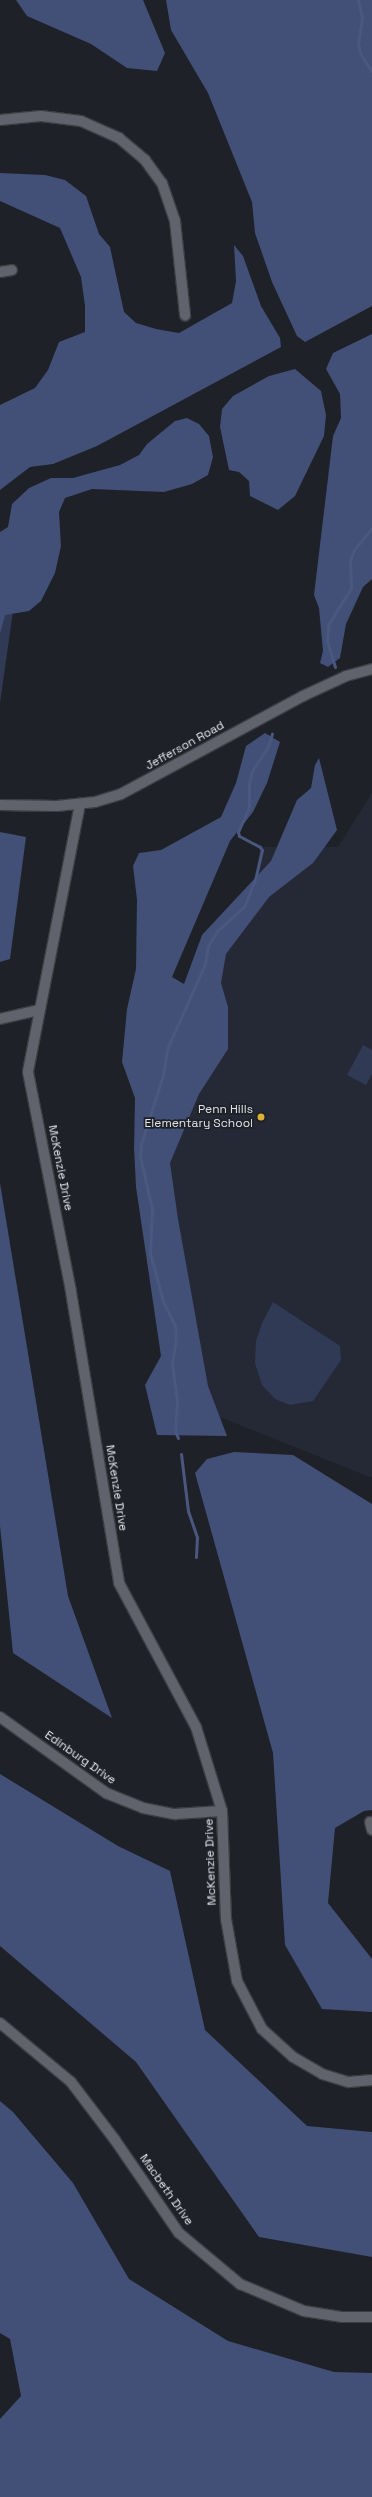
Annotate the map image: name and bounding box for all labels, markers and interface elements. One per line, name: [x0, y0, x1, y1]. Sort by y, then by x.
street label: Jefferson Road: [143, 718, 227, 774]
place label: Penn Hills Elementary School: [145, 1103, 253, 1131]
marker: Penn Hills Elementary School: [256, 1112, 266, 1122]
street label: McKenzie Drive: [45, 1124, 75, 1212]
street label: McKenzie Drive: [102, 1444, 130, 1532]
street label: Edinburg Drive: [42, 1728, 118, 1788]
street label: McKenzie Drive: [202, 1818, 220, 1906]
street label: Macbeth Drive: [136, 2152, 196, 2228]

